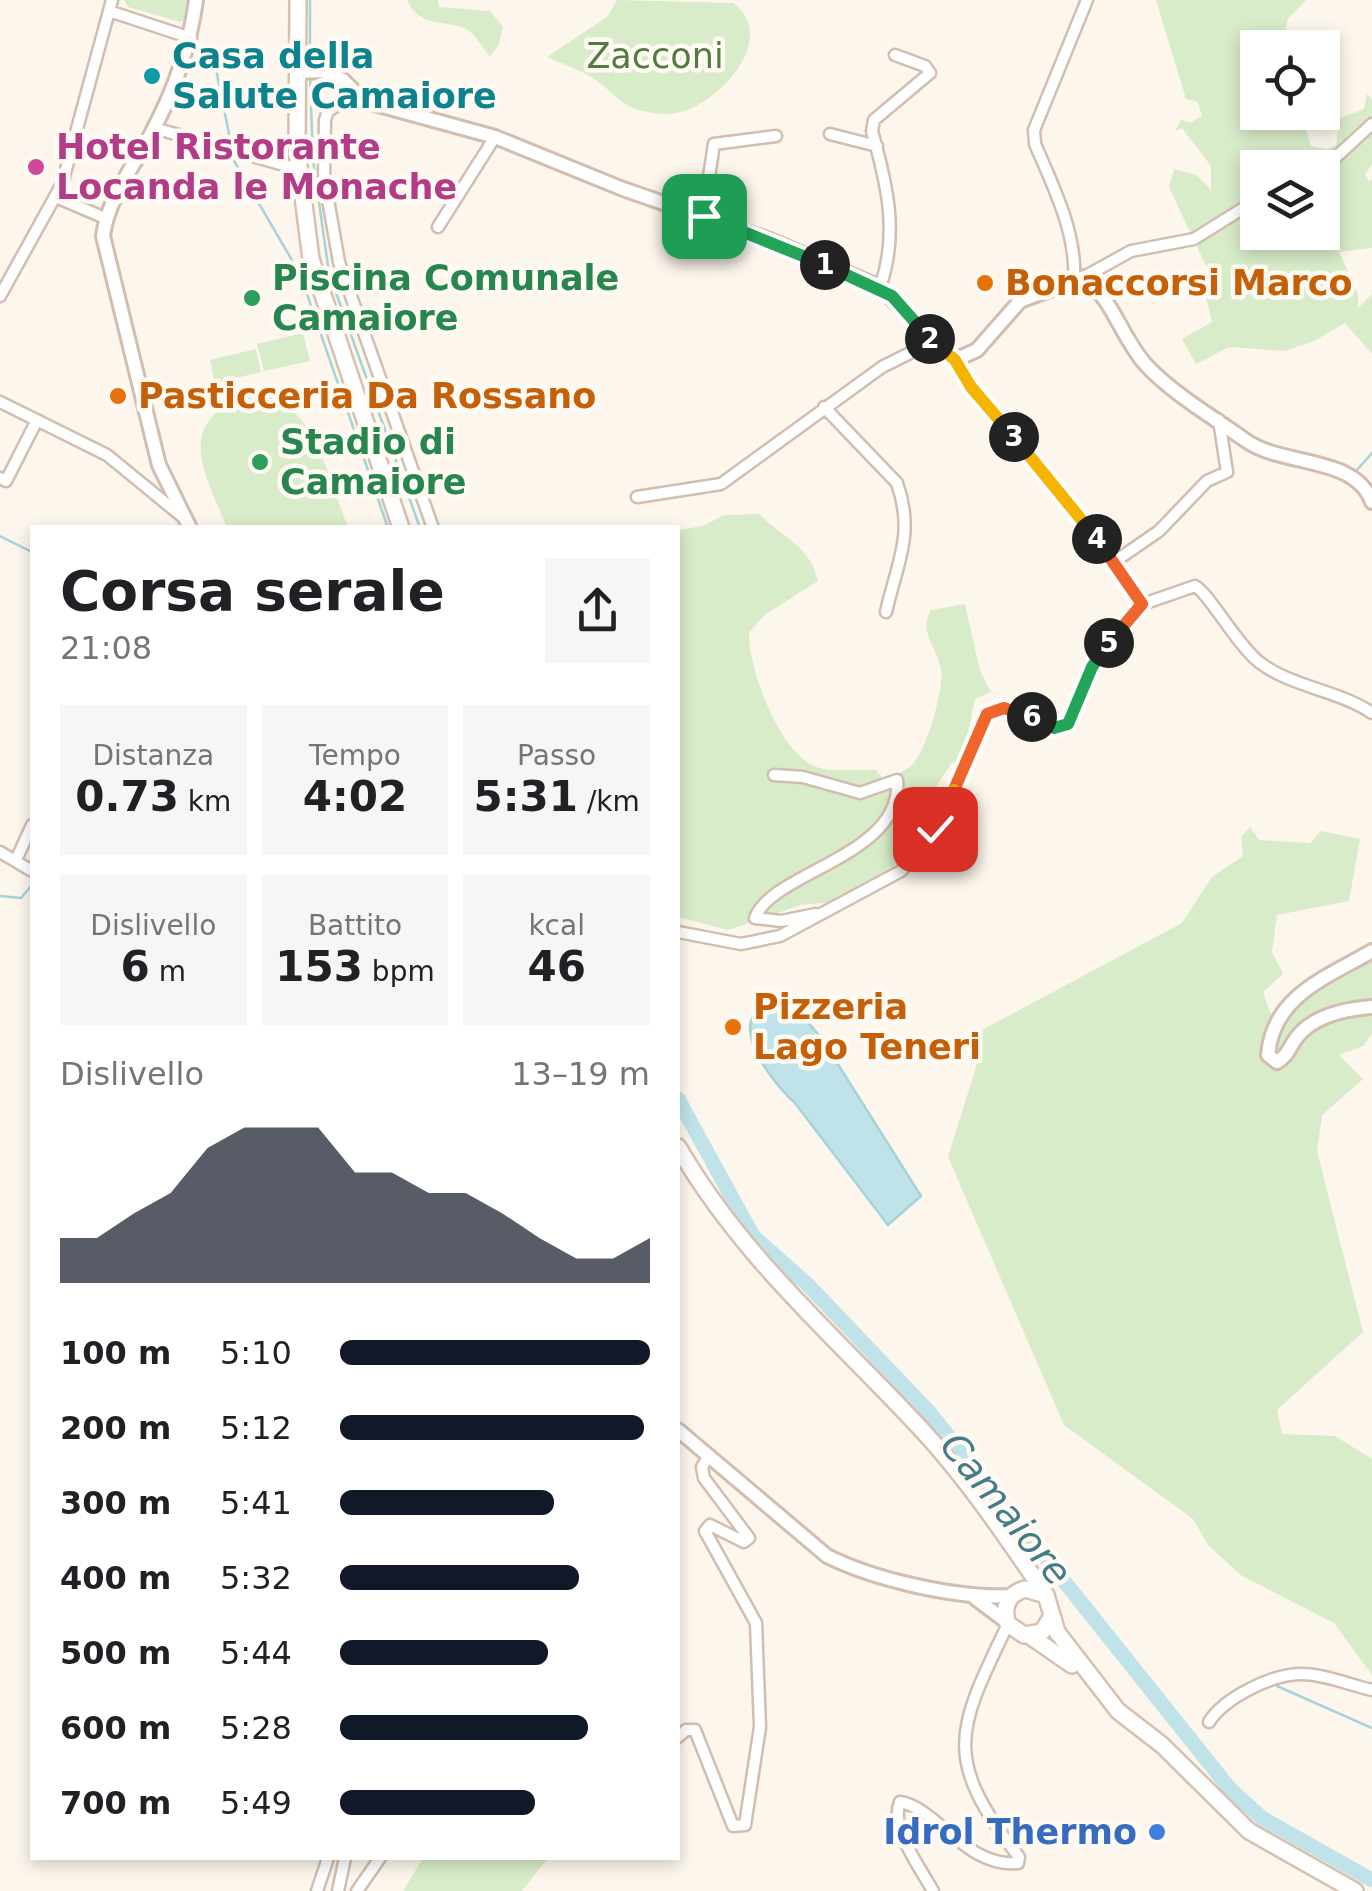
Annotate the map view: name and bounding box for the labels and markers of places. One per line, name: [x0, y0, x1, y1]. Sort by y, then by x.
place label: Casa della Salute Camaiore: [172, 36, 497, 116]
marker: Casa della Salute Camaiore: [141, 65, 163, 87]
place label: Hotel Ristorante Locanda le Monache: [56, 127, 457, 207]
marker: Hotel Ristorante Locanda le Monache: [25, 156, 47, 178]
pin: [662, 174, 747, 259]
pin: 1: [800, 240, 850, 290]
place label: Piscina Comunale Camaiore: [272, 258, 619, 338]
place label: Bonaccorsi Marco: [1005, 263, 1353, 303]
marker: Bonaccorsi Marco: [974, 272, 996, 294]
marker: Piscina Comunale Camaiore: [241, 287, 263, 309]
pin: 2: [905, 314, 955, 364]
place label: Pasticceria Da Rossano: [138, 376, 596, 416]
marker: Pasticceria Da Rossano: [107, 385, 129, 407]
pin: 3: [989, 412, 1039, 462]
place label: Stadio di Camaiore: [280, 422, 466, 502]
marker: Stadio di Camaiore: [249, 451, 271, 473]
pin: 4: [1072, 514, 1122, 564]
pin: 5: [1084, 618, 1134, 668]
pin: 6: [1007, 692, 1057, 742]
pin: [893, 787, 978, 872]
place label: Pizzeria Lago Teneri: [753, 987, 981, 1067]
marker: Pizzeria Lago Teneri: [722, 1016, 744, 1038]
place label: Idrol Thermo: [883, 1812, 1137, 1852]
marker: Idrol Thermo: [1146, 1821, 1168, 1843]

